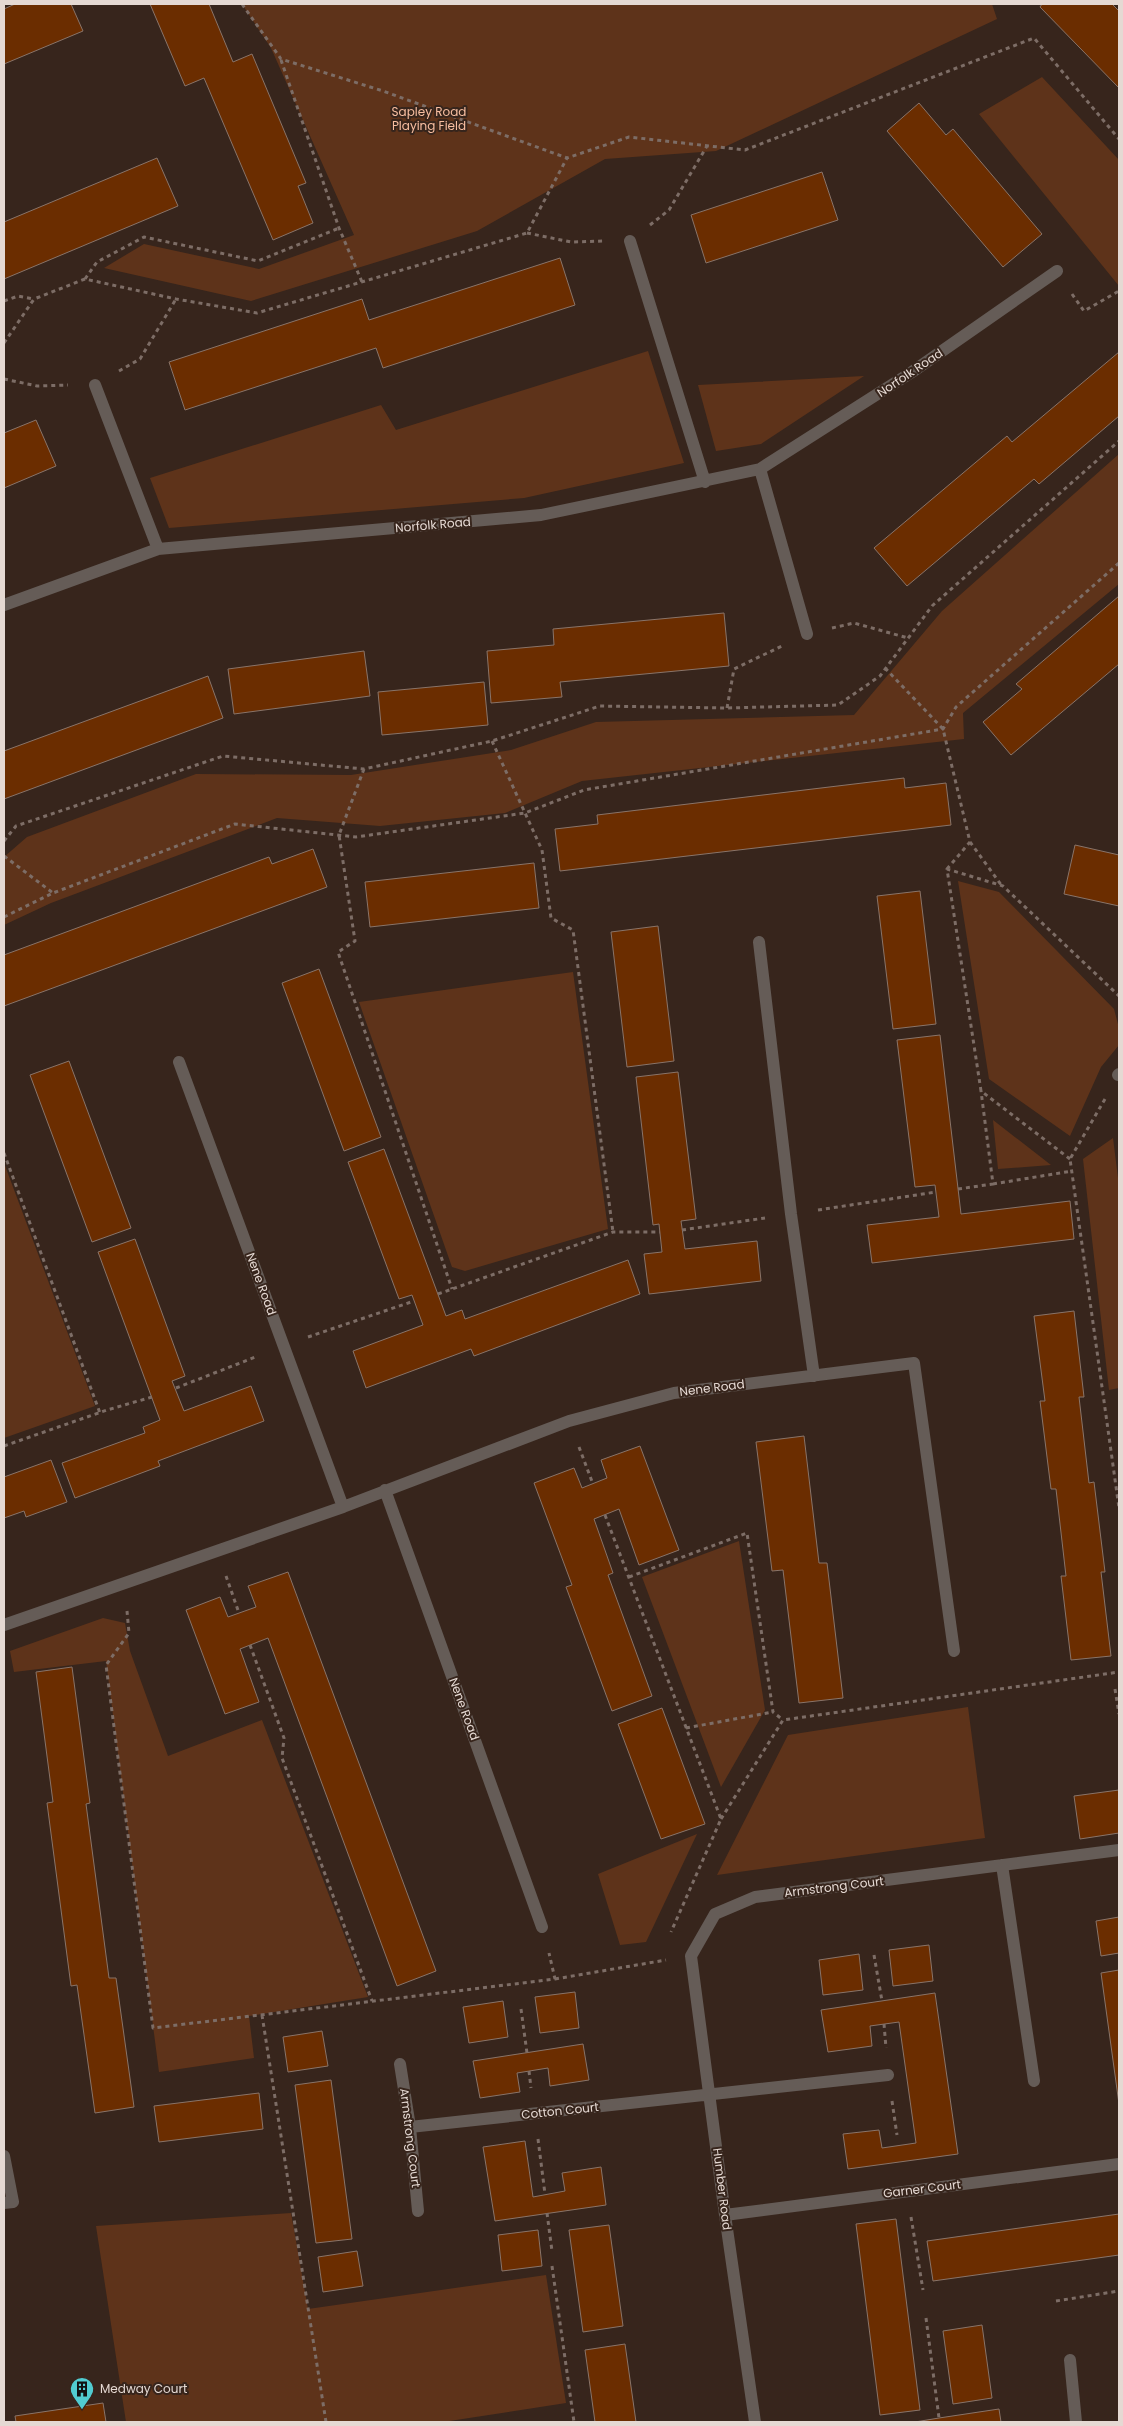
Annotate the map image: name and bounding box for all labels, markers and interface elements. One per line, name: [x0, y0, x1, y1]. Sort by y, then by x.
park label: Sapley Road Playing Field: [392, 103, 466, 134]
street label: Norfolk Road: [874, 344, 946, 401]
street label: Norfolk Road: [394, 513, 471, 536]
street label: Nene Road: [242, 1250, 281, 1317]
street label: Nene Road: [678, 1375, 745, 1400]
street label: Nene Road: [445, 1675, 484, 1742]
street label: Armstrong Court: [783, 1872, 885, 1901]
street label: Armstrong Court: [396, 2087, 425, 2189]
street label: Cotton Court: [520, 2098, 599, 2123]
street label: Humber Road: [709, 2147, 736, 2231]
street label: Garner Court: [882, 2175, 962, 2202]
building icon: Medway Court: [69, 2376, 95, 2410]
place label: Medway Court: [100, 2380, 187, 2397]

